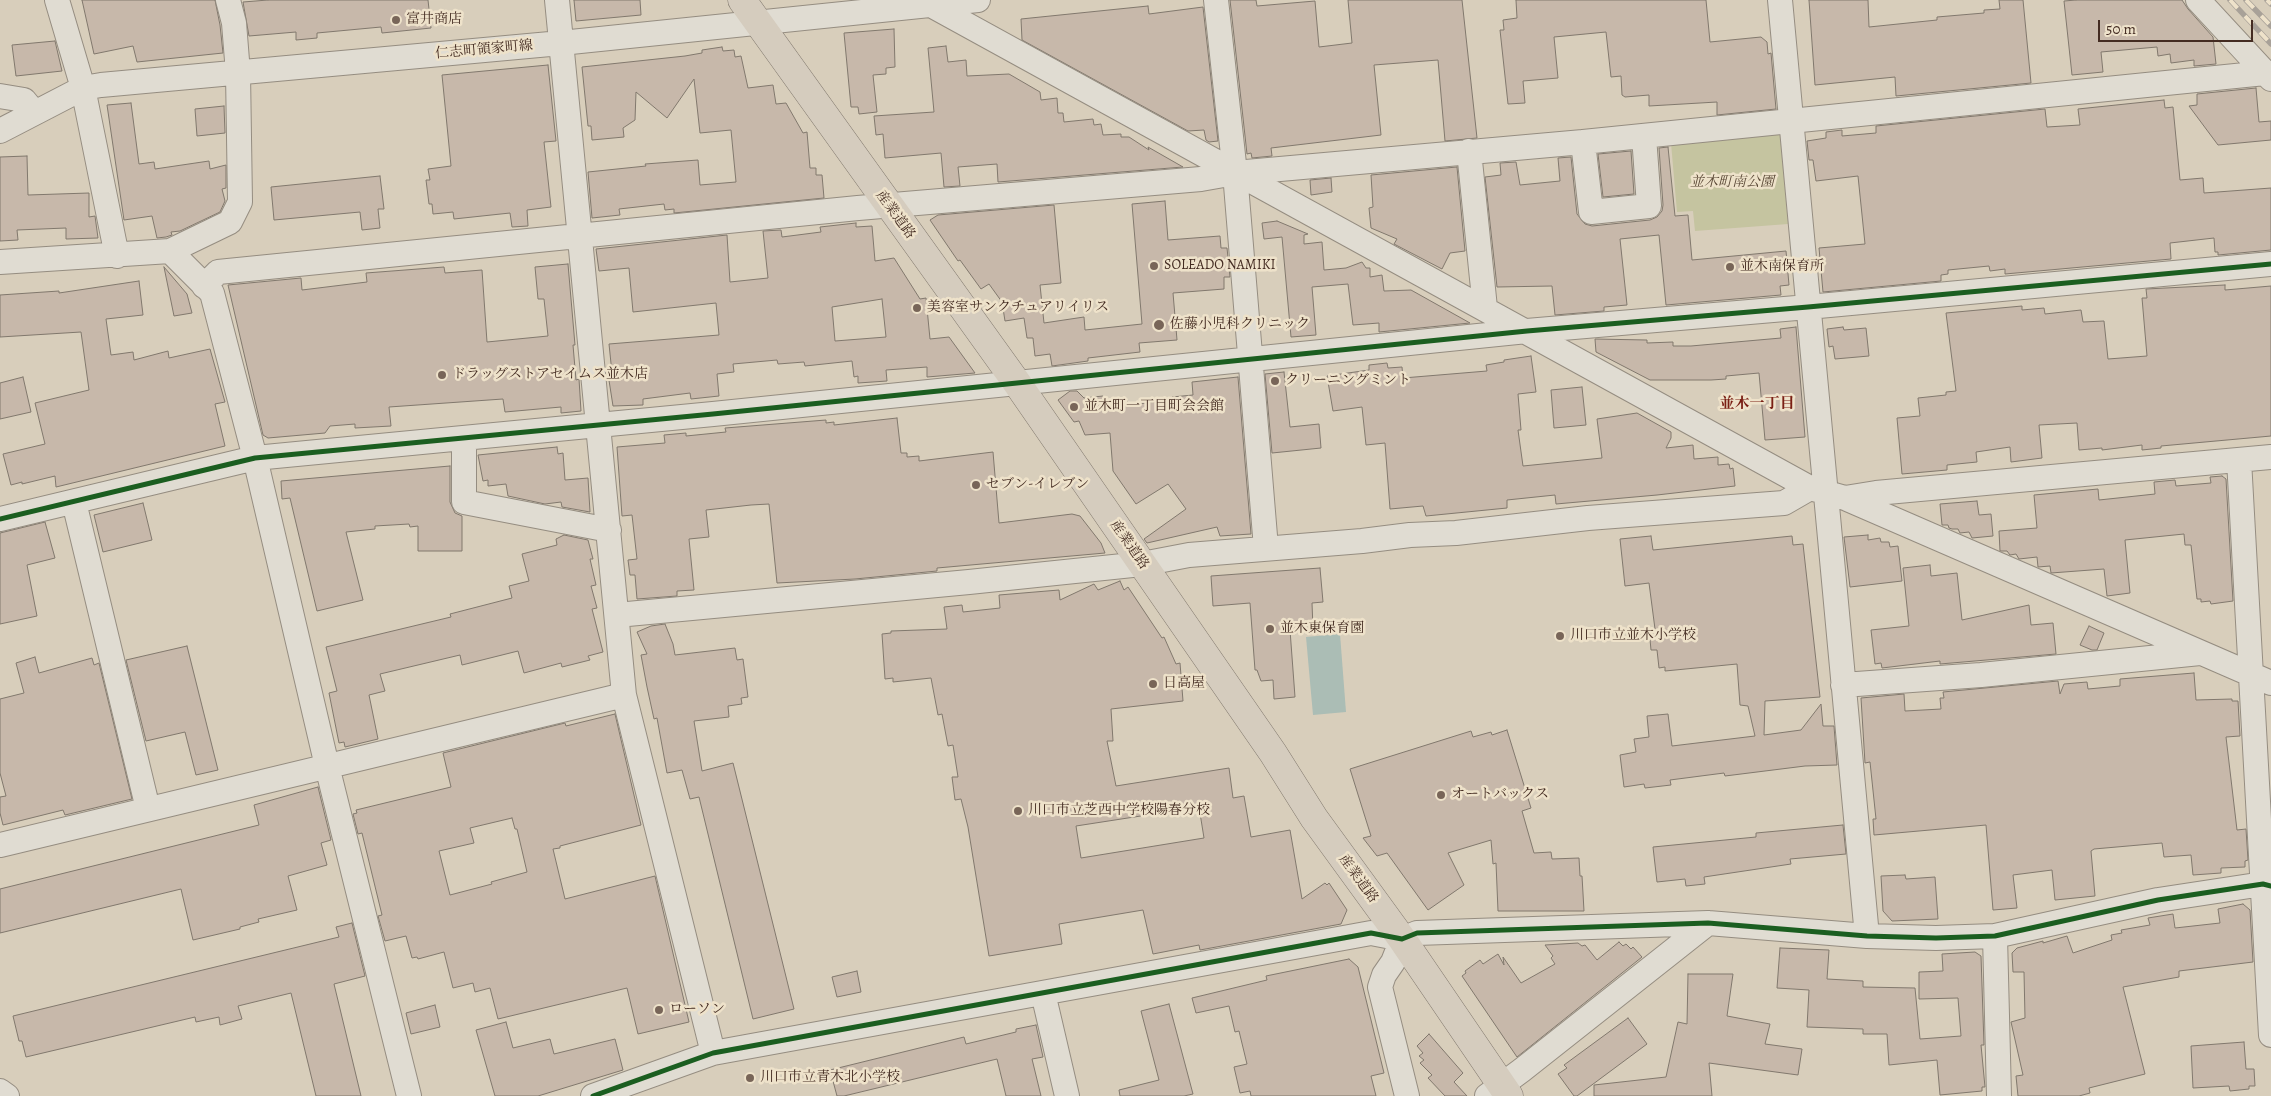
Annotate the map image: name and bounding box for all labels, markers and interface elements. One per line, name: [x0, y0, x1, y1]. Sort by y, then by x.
scale bar: [2101, 10, 2256, 42]
place label: 富井商店: [406, 12, 462, 28]
marker: 富井商店: [390, 14, 402, 26]
text: 50 m: [2106, 19, 2136, 39]
street label: 仁志町領家町線: [434, 37, 534, 63]
park label: 並木町南公園: [1690, 175, 1774, 191]
street label: 産業道路: [872, 187, 918, 243]
place label: SOLEADO NAMIKI: [1164, 258, 1276, 274]
place label: 並木南保育所: [1740, 259, 1824, 275]
marker: SOLEADO NAMIKI: [1148, 260, 1160, 272]
marker: 並木南保育所: [1724, 261, 1736, 273]
place label: 美容室サンクチュアリイリス: [927, 300, 1109, 316]
marker: 美容室サンクチュアリイリス: [911, 302, 923, 314]
place label: 佐藤小児科クリニック: [1170, 317, 1310, 333]
marker: 佐藤小児科クリニック: [1152, 318, 1166, 332]
place label: ドラッグストアセイムス並木店: [452, 367, 648, 383]
marker: ドラッグストアセイムス並木店: [436, 369, 448, 381]
place label: クリーニングミント: [1285, 373, 1411, 389]
marker: クリーニングミント: [1269, 375, 1281, 387]
district label: 並木一丁目: [1720, 395, 1794, 413]
place label: 並木町一丁目町会会館: [1084, 399, 1224, 415]
marker: 並木町一丁目町会会館: [1068, 401, 1080, 413]
place label: セブン-イレブン: [986, 477, 1089, 493]
marker: セブン-イレブン: [970, 479, 982, 491]
street label: 産業道路: [1106, 517, 1152, 573]
place label: 並木東保育園: [1280, 621, 1364, 637]
marker: 並木東保育園: [1264, 623, 1276, 635]
place label: 川口市立並木小学校: [1570, 628, 1696, 644]
marker: 川口市立並木小学校: [1554, 630, 1566, 642]
place label: 日高屋: [1163, 676, 1205, 692]
marker: 日高屋: [1147, 678, 1159, 690]
place label: オートバックス: [1451, 787, 1549, 803]
marker: オートバックス: [1435, 789, 1447, 801]
place label: 川口市立芝西中学校陽春分校: [1028, 803, 1210, 819]
marker: 川口市立芝西中学校陽春分校: [1012, 805, 1024, 817]
street label: 産業道路: [1335, 851, 1381, 907]
place label: ローソン: [669, 1002, 725, 1018]
marker: ローソン: [653, 1004, 665, 1016]
place label: 川口市立青木北小学校: [760, 1070, 900, 1086]
marker: 川口市立青木北小学校: [744, 1072, 756, 1084]

